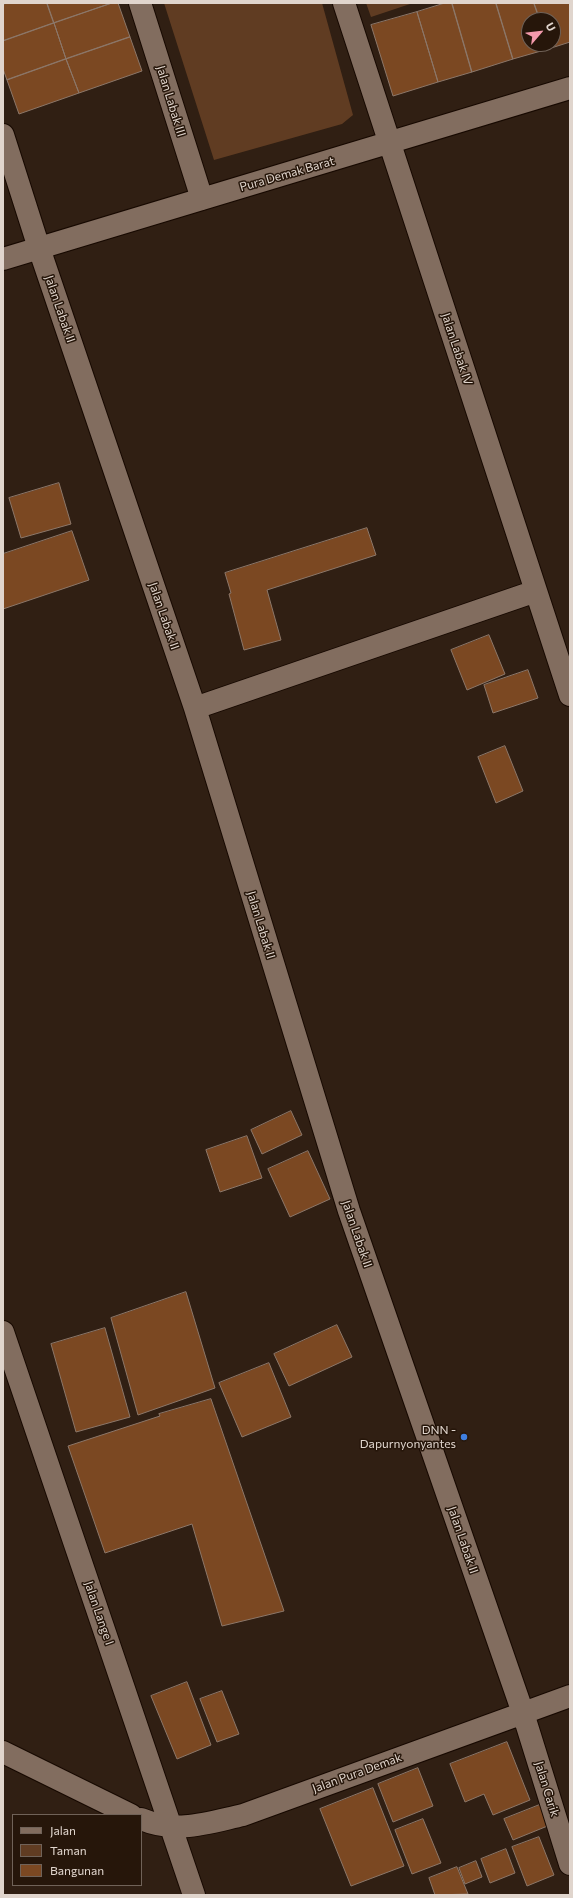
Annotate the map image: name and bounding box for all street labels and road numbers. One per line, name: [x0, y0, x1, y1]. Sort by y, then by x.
street label: Jalan Labak III: [153, 64, 189, 138]
street label: Pura Demak Barat: [238, 154, 336, 194]
street label: Jalan Labak II: [42, 273, 78, 345]
street label: Jalan Labak IV: [439, 311, 475, 387]
street label: Jalan Labak II: [146, 580, 182, 652]
street label: Jalan Labak II: [244, 889, 278, 961]
street label: Jalan Labak II: [339, 1198, 375, 1270]
street label: Jalan Labak II: [445, 1504, 481, 1576]
street label: Jalan Lange I: [81, 1579, 117, 1647]
street label: Jalan Pura Demak: [310, 1750, 404, 1796]
street label: Jalan Carik: [532, 1760, 562, 1818]

